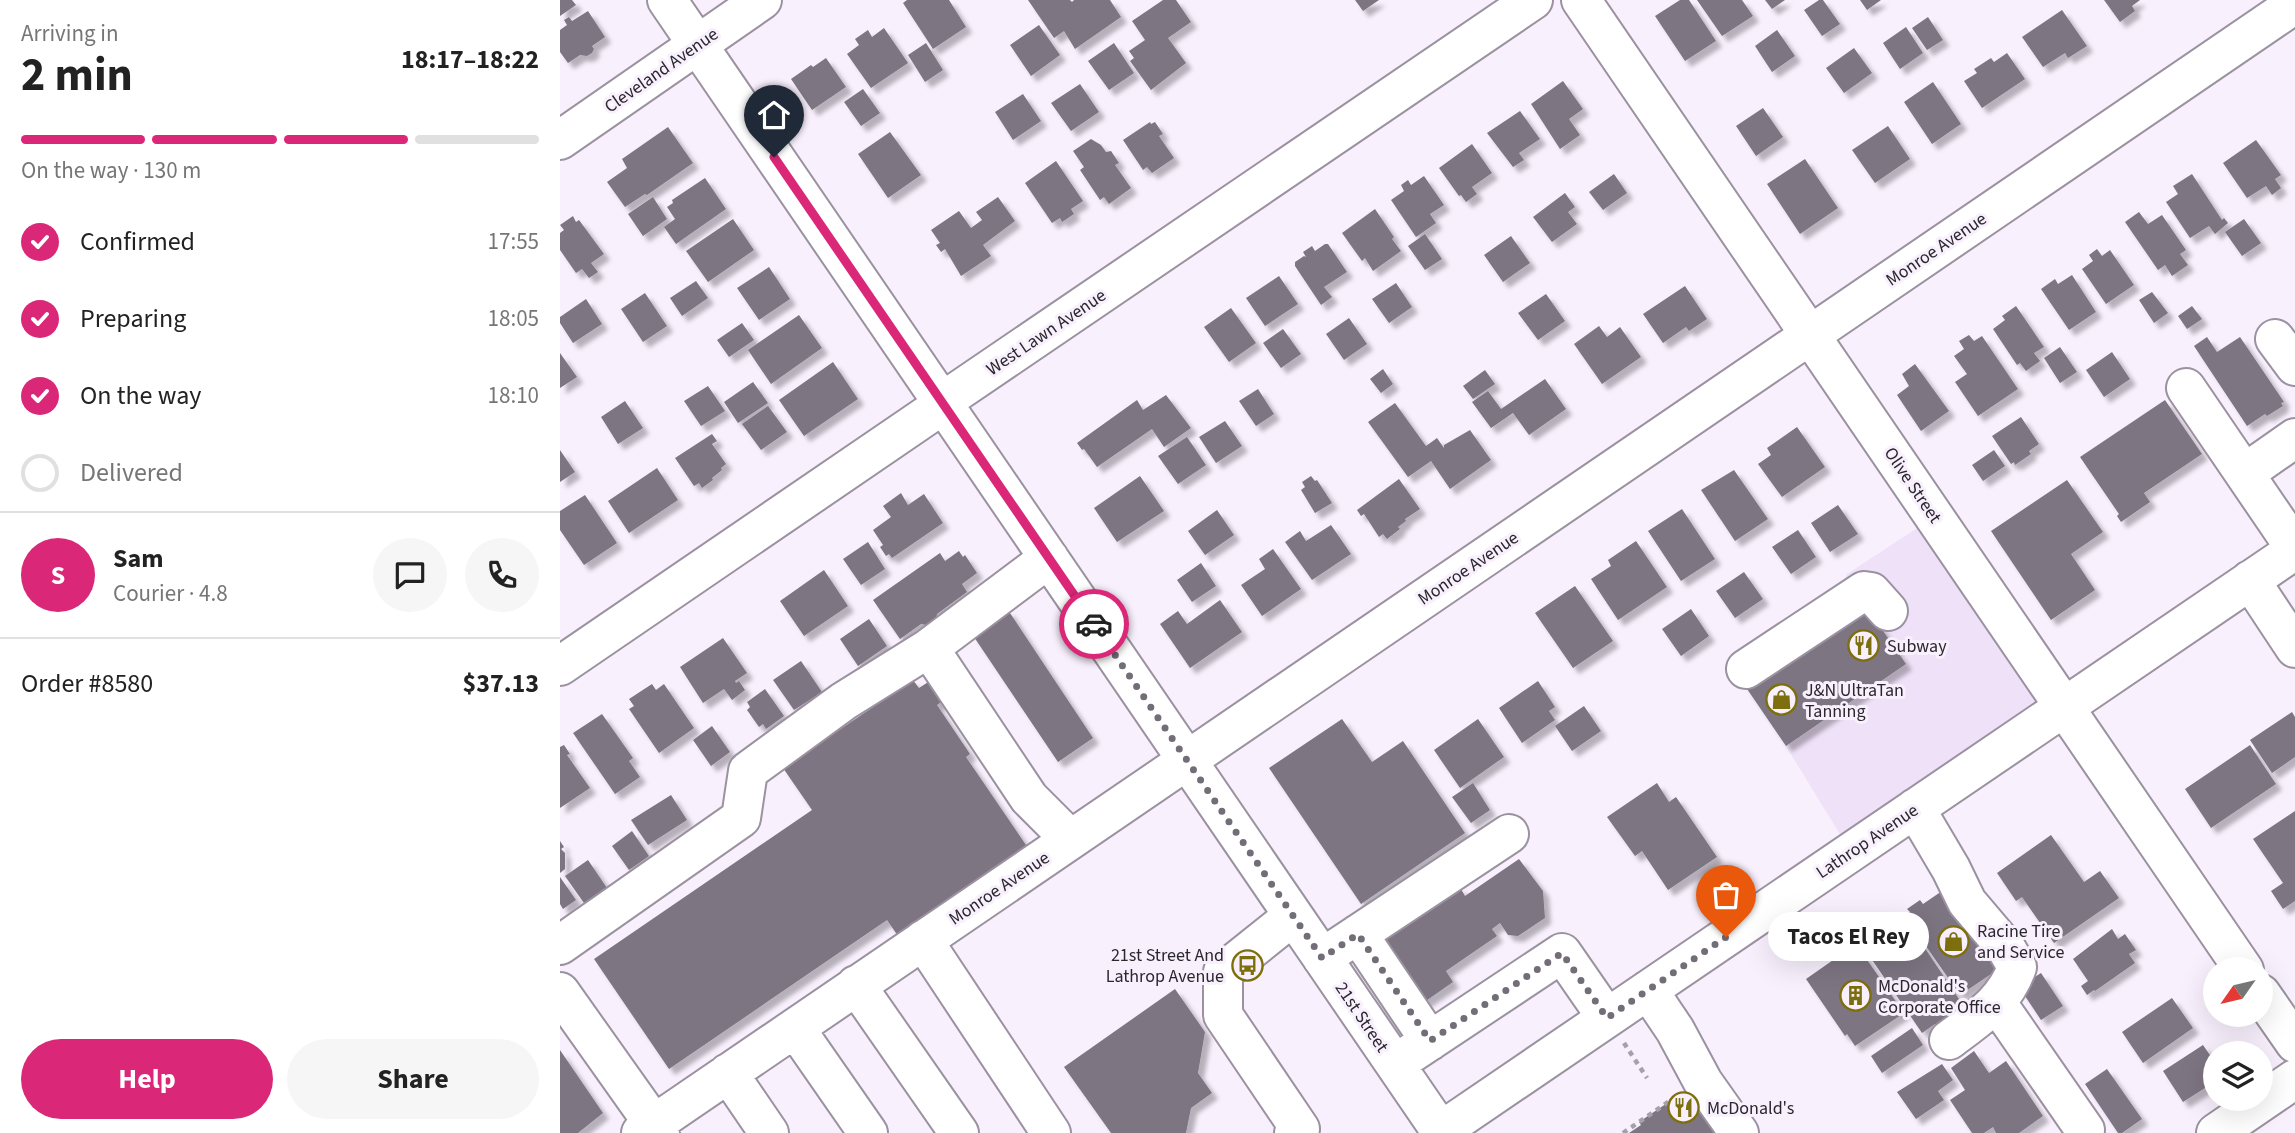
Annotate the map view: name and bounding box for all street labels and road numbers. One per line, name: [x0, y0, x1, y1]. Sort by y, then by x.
street label: Cleveland Avenue: [599, 22, 723, 119]
street label: Monroe Avenue: [1881, 206, 1992, 292]
street label: West Lawn Avenue: [981, 283, 1111, 382]
street label: Olive Street: [1878, 442, 1947, 528]
street label: Monroe Avenue: [1413, 525, 1524, 611]
street label: Lathrop Avenue: [1811, 798, 1923, 885]
street label: Monroe Avenue: [944, 845, 1055, 931]
street label: 21st Street: [1329, 977, 1394, 1057]

